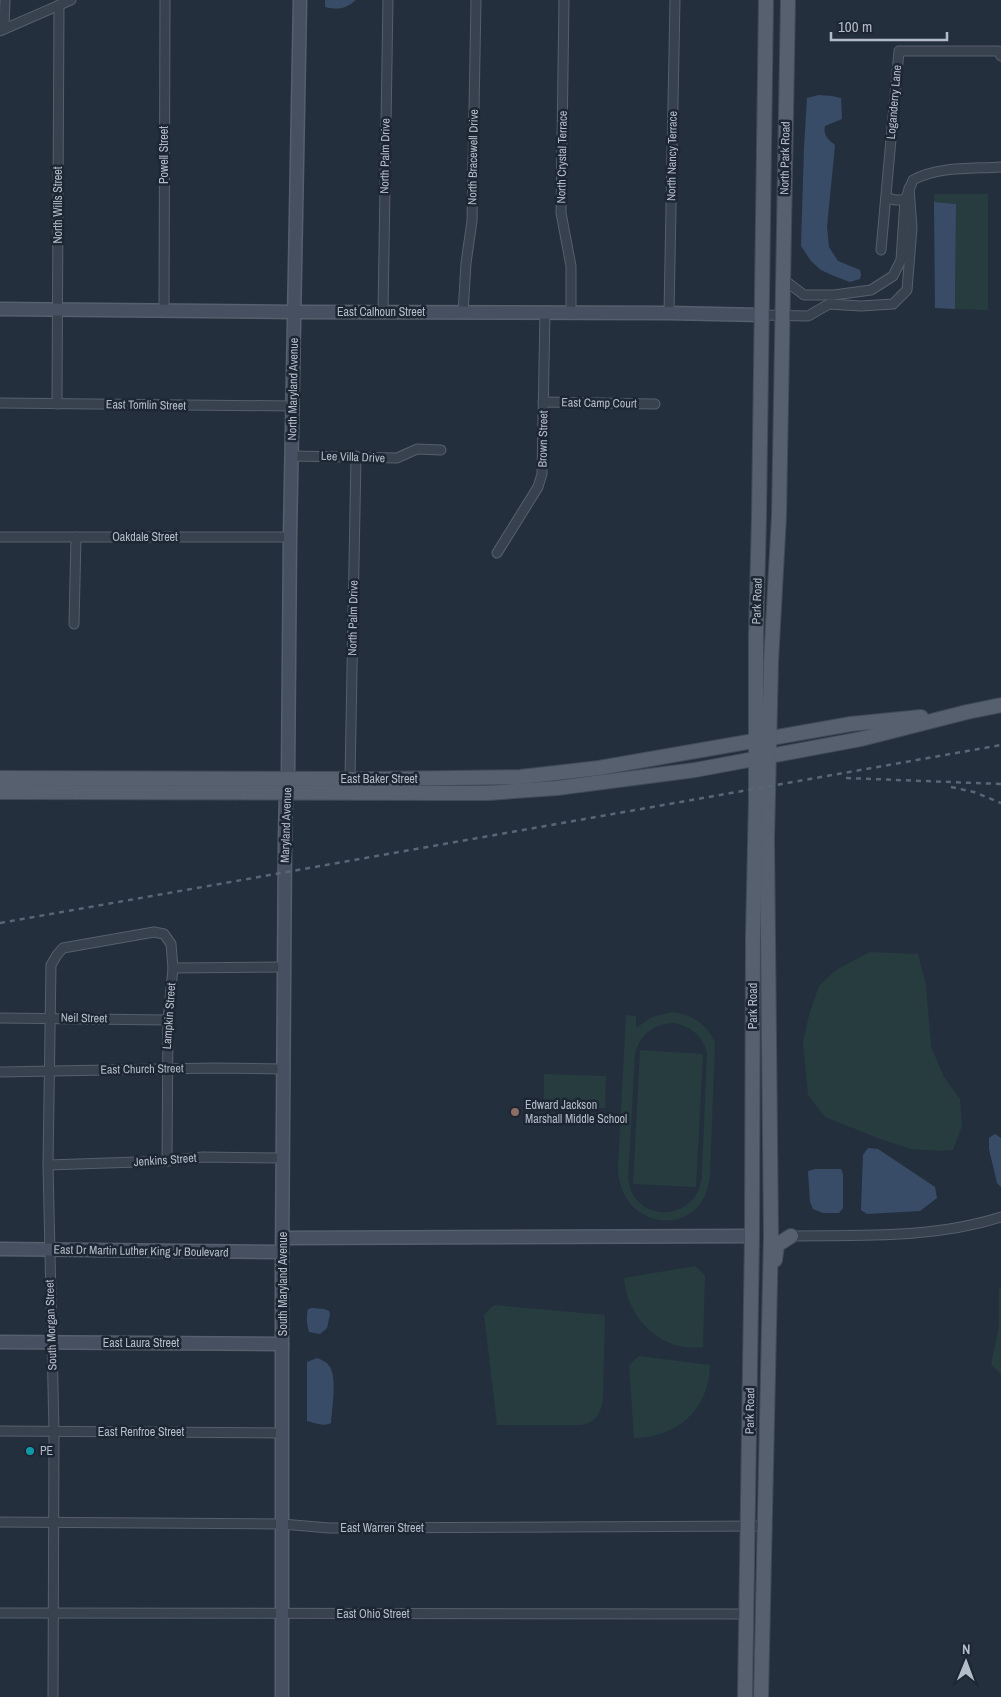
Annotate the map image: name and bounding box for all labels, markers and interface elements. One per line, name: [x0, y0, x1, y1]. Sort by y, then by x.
scale bar: [831, 10, 947, 42]
text: 100 m: [838, 16, 872, 37]
street label: Loganderry Lane: [883, 64, 905, 140]
street label: North Bracewell Drive: [464, 109, 482, 205]
street label: North Crystal Terrace: [553, 110, 571, 204]
street label: North Nancy Terrace: [663, 111, 681, 201]
street label: North Palm Drive: [376, 118, 394, 194]
street label: North Park Road: [776, 121, 794, 195]
street label: Powell Street: [156, 126, 172, 184]
street label: North Wills Street: [50, 166, 66, 244]
street label: East Calhoun Street: [337, 304, 425, 320]
street label: North Maryland Avenue: [284, 338, 302, 440]
street label: East Camp Court: [561, 394, 637, 412]
street label: East Tomlin Street: [106, 396, 187, 414]
street label: Brown Street: [535, 410, 551, 468]
street label: Lee Villa Drive: [321, 448, 385, 466]
street label: Oakdale Street: [112, 529, 178, 545]
street label: Park Road: [748, 577, 766, 625]
street label: North Palm Drive: [344, 580, 362, 656]
street label: East Baker Street: [340, 771, 418, 787]
street label: Maryland Avenue: [277, 787, 295, 863]
street label: Lampkin Street: [159, 982, 179, 1050]
street label: Park Road: [745, 983, 761, 1029]
street label: Neil Street: [61, 1010, 108, 1026]
street label: East Church Street: [100, 1060, 184, 1078]
place label: Edward Jackson Marshall Middle School: [525, 1097, 627, 1127]
marker: Edward Jackson Marshall Middle School: [509, 1106, 521, 1118]
street label: Jenkins Street: [133, 1150, 197, 1170]
street label: South Maryland Avenue: [275, 1232, 291, 1336]
street label: East Dr Martin Luther King Jr Boulevard: [53, 1241, 229, 1261]
street label: South Morgan Street: [41, 1279, 61, 1371]
street label: East Laura Street: [103, 1335, 180, 1351]
street label: Park Road: [742, 1388, 758, 1434]
street label: East Renfroe Street: [98, 1424, 184, 1440]
place label: PE: [40, 1443, 53, 1459]
marker: PE: [24, 1445, 36, 1457]
street label: East Warren Street: [340, 1520, 424, 1536]
street label: East Ohio Street: [337, 1606, 410, 1622]
north arrow: [941, 1637, 991, 1687]
text: N: [962, 1640, 971, 1658]

